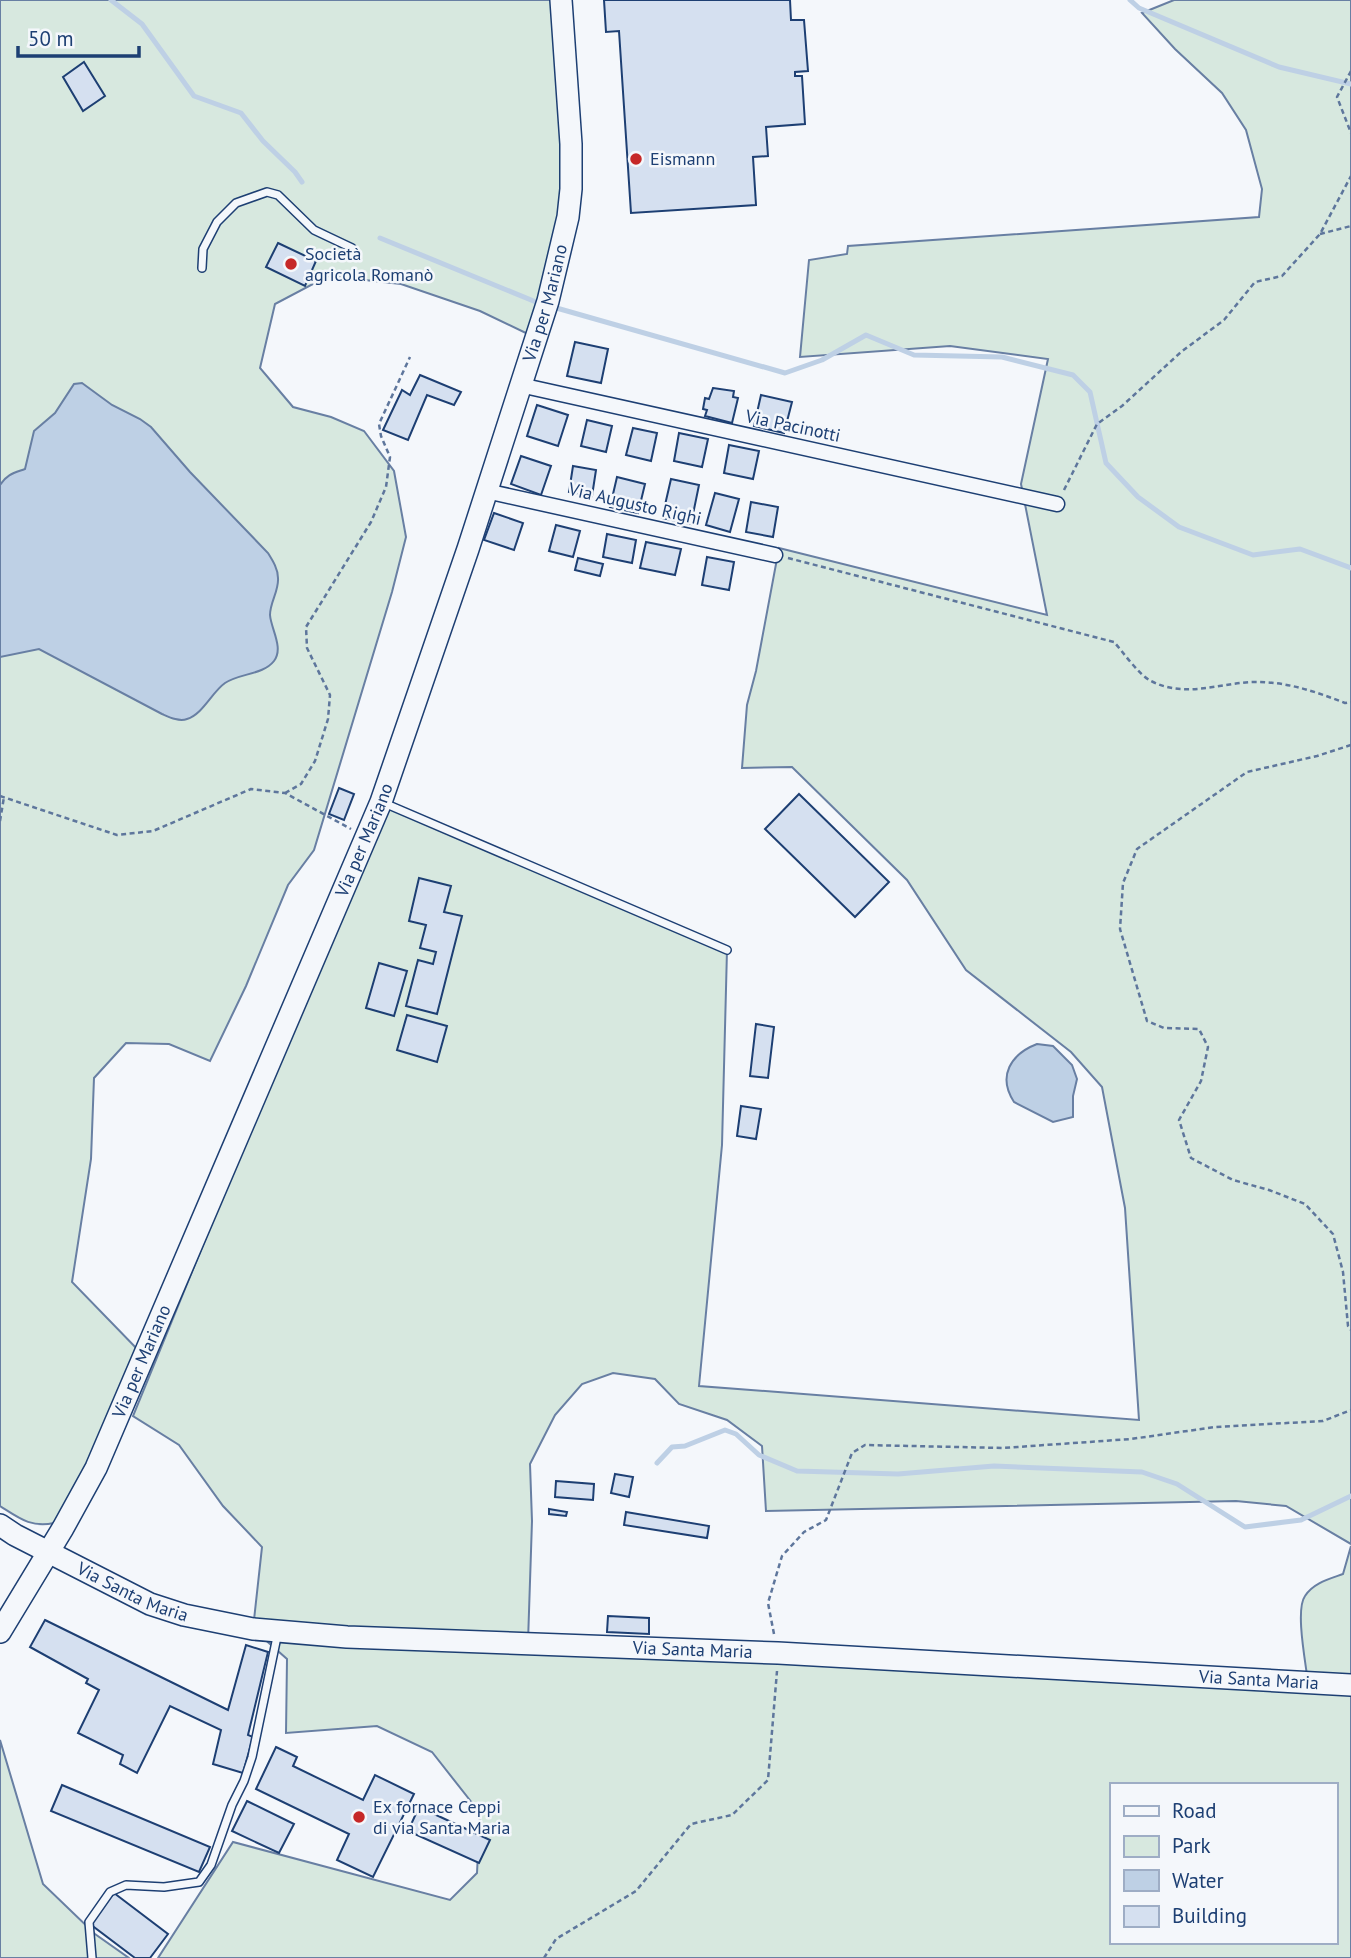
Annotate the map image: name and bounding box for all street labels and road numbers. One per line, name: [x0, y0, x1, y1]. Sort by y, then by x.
street label: Via per Mariano: [517, 242, 572, 366]
street label: Via Pacinotti: [742, 404, 843, 447]
street label: Via Augusto Righi: [565, 477, 704, 530]
street label: Via per Mariano: [329, 780, 398, 901]
street label: Via per Mariano: [106, 1301, 176, 1422]
street label: Via Santa Maria: [72, 1556, 191, 1627]
street label: Via Santa Maria: [631, 1636, 753, 1663]
street label: Via Santa Maria: [1197, 1664, 1319, 1694]

